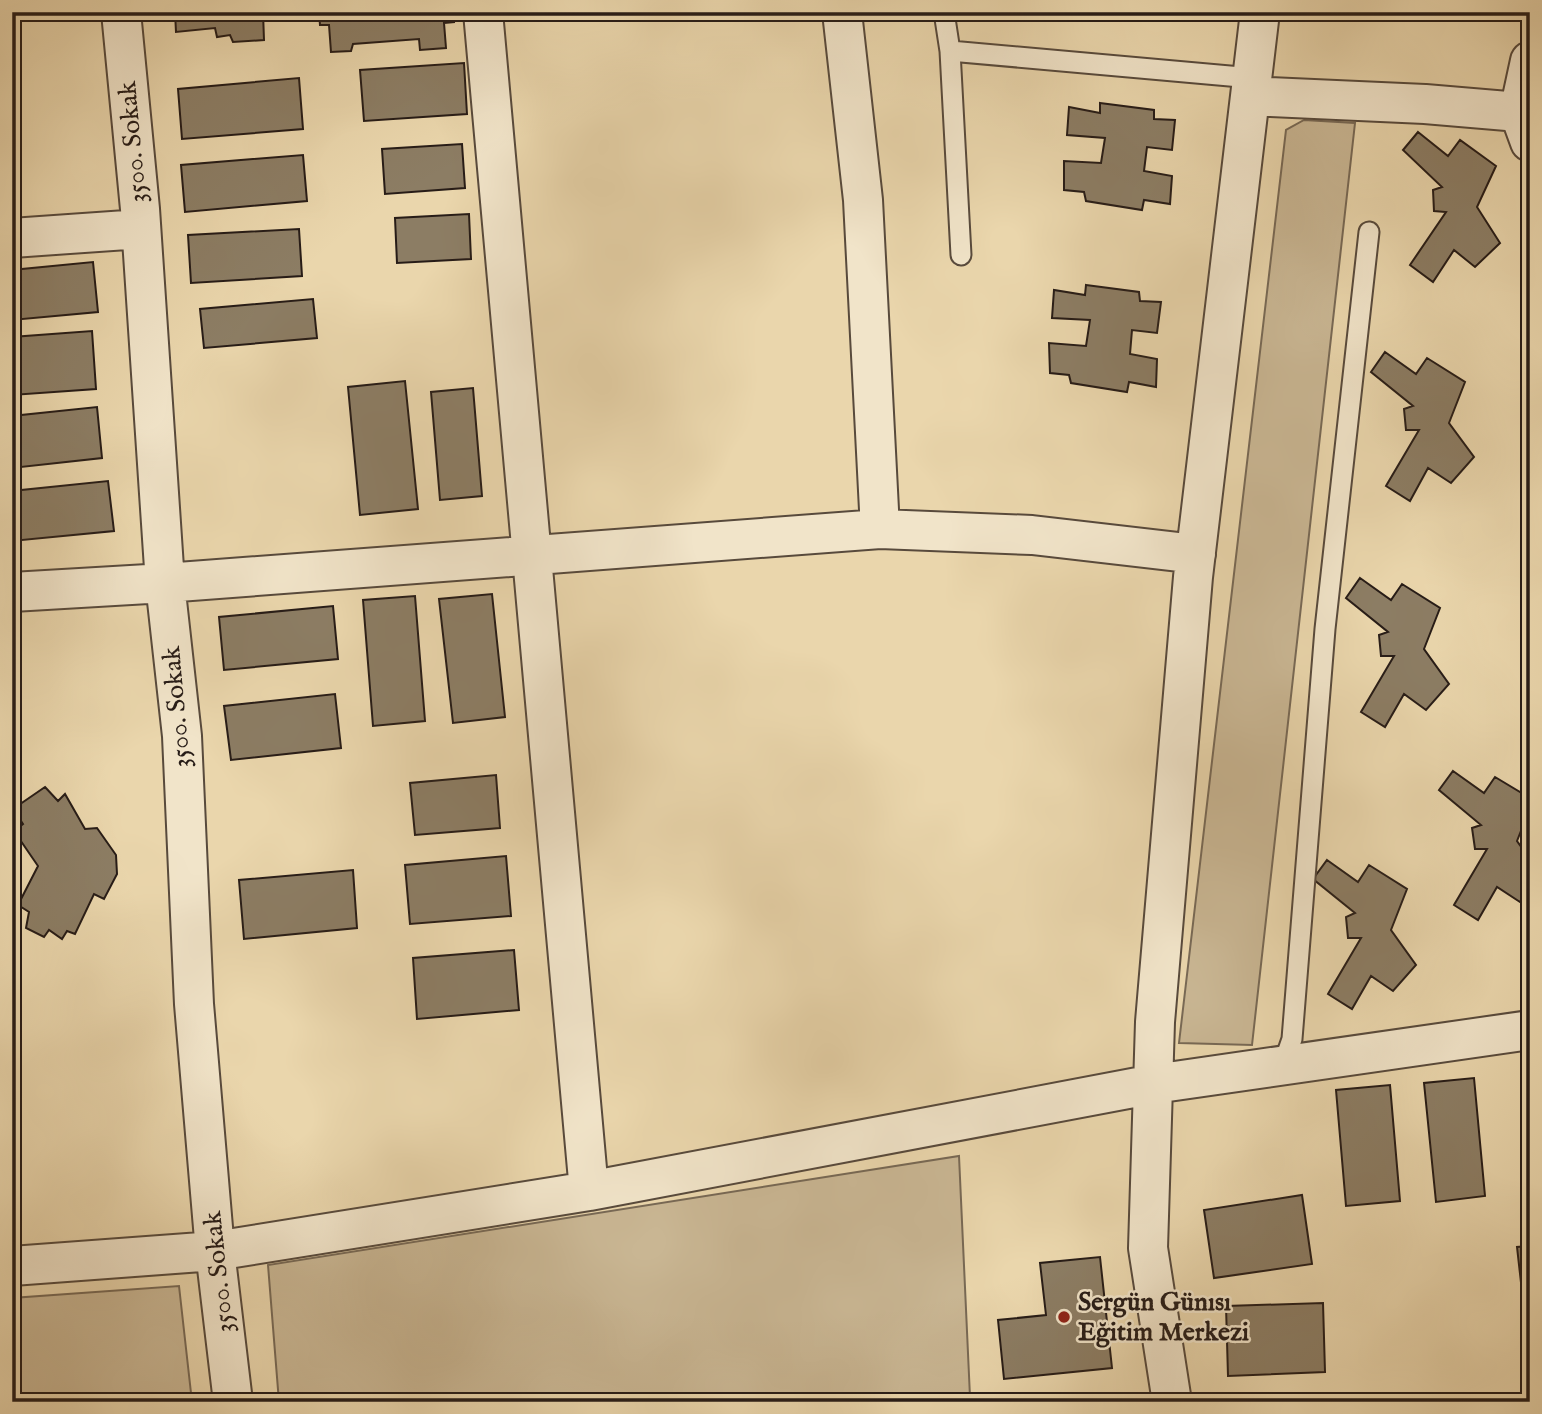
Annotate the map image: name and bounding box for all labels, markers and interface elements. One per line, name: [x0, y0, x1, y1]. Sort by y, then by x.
street label: 3500. Sokak: [111, 79, 155, 204]
street label: 3500. Sokak: [155, 644, 199, 769]
street label: 3500. Sokak: [196, 1208, 242, 1334]
place label: Sergün Günısı Eğitim Merkezi: [1078, 1286, 1249, 1349]
marker: Sergün Günısı Eğitim Merkezi: [1056, 1309, 1072, 1325]

